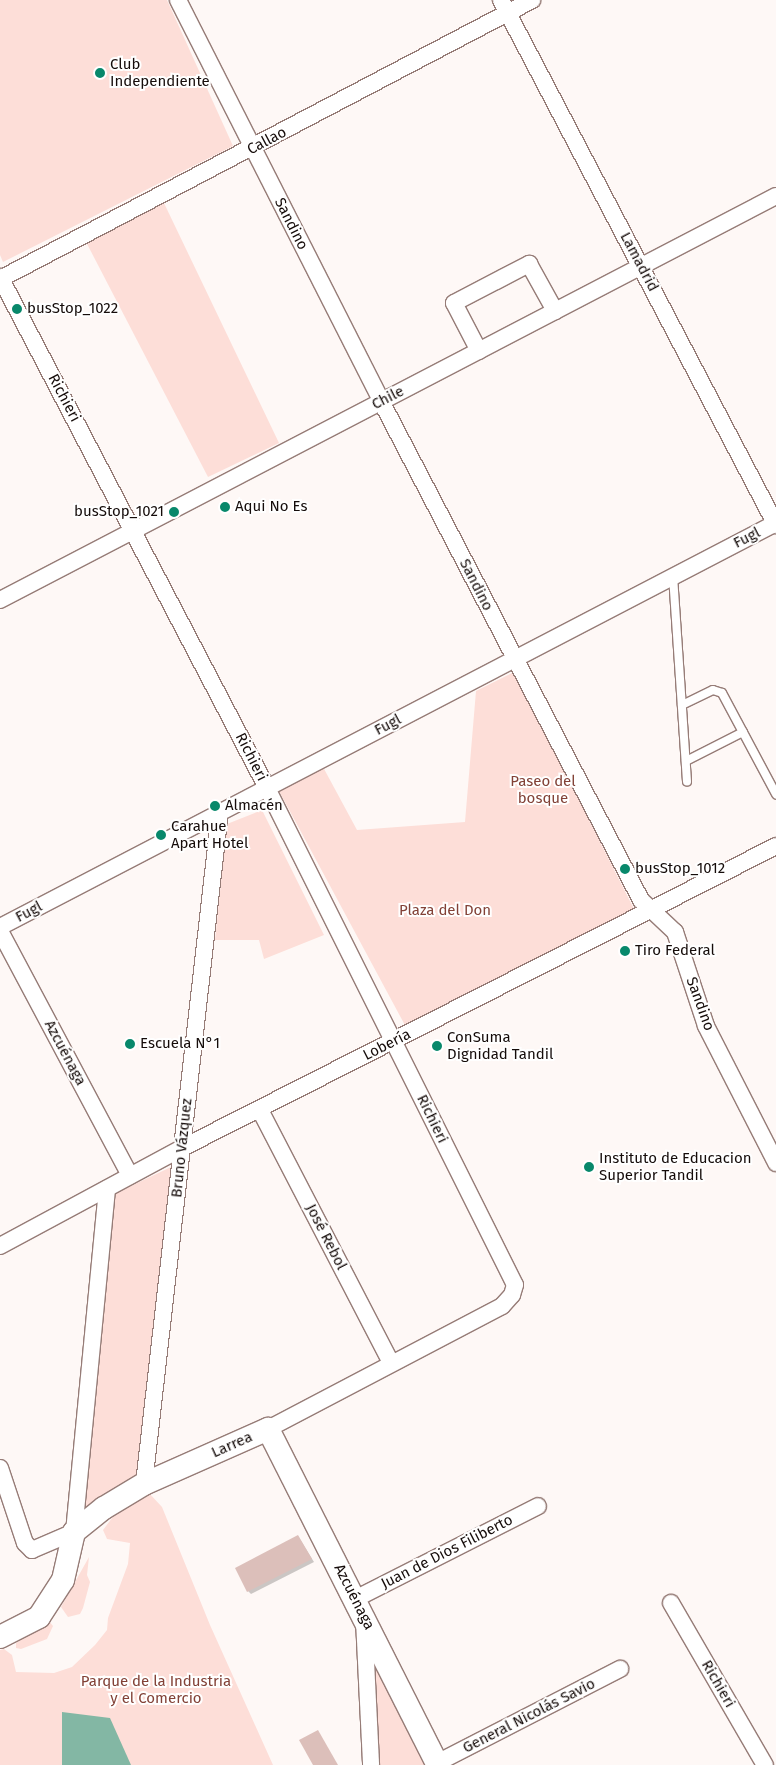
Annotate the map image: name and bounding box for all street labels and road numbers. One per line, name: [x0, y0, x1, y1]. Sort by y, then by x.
street label: Callao: [244, 123, 290, 159]
street label: Sandino: [270, 195, 312, 253]
street label: Lamadrid: [616, 229, 662, 295]
street label: Richieri: [44, 371, 84, 425]
street label: Chile: [369, 382, 407, 414]
street label: Fugl: [731, 524, 763, 552]
street label: Sandino: [455, 556, 497, 614]
street label: Fugl: [372, 711, 404, 739]
street label: Richieri: [231, 730, 271, 784]
street label: Fugl: [13, 898, 45, 926]
street label: Sandino: [682, 975, 718, 1033]
street label: Azcuénaga: [40, 1017, 90, 1089]
street label: Lobería: [360, 1025, 414, 1065]
street label: Richieri: [413, 1092, 451, 1146]
street label: Bruno Vázquez: [168, 1097, 196, 1199]
street label: José Rebol: [302, 1201, 350, 1273]
street label: Larrea: [209, 1428, 255, 1462]
street label: Juan de Dios Filiberto: [378, 1511, 516, 1593]
street label: Azcuénaga: [330, 1561, 378, 1633]
street label: Richieri: [697, 1657, 739, 1711]
street label: General Nicolás Savio: [460, 1675, 598, 1757]

